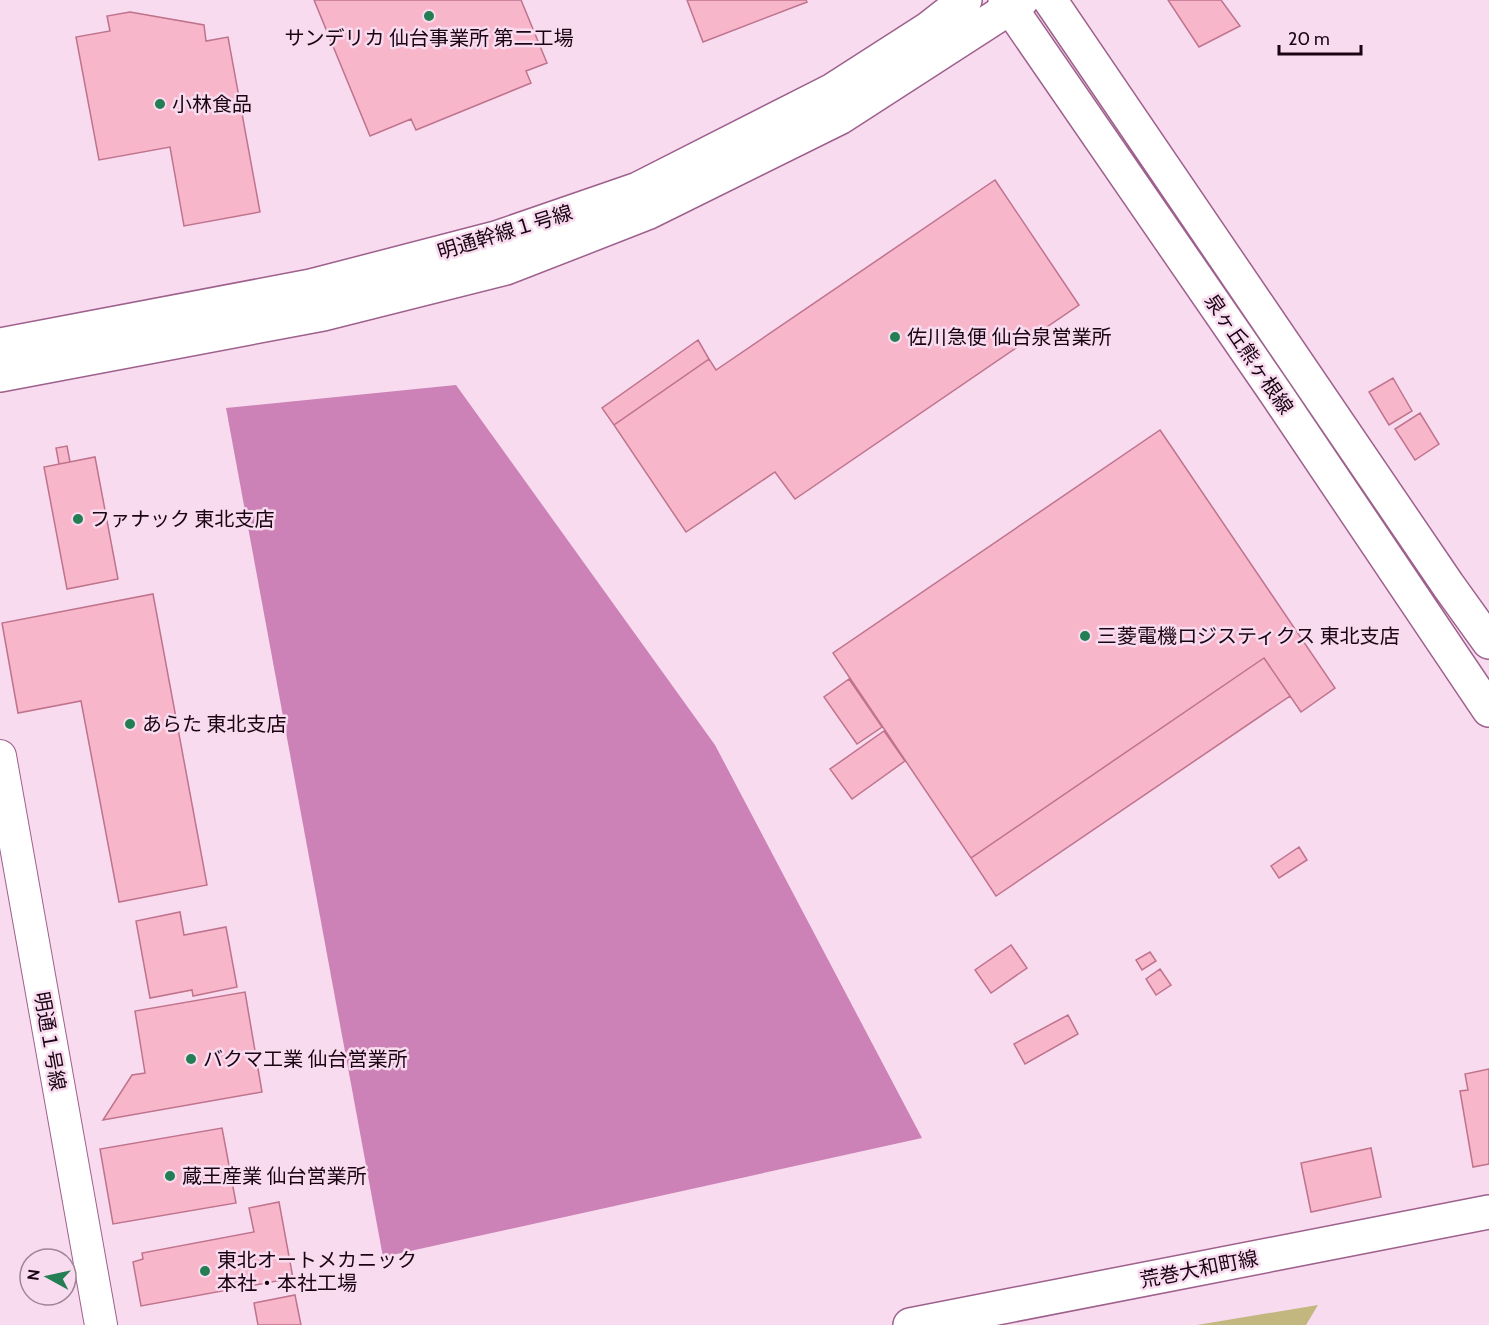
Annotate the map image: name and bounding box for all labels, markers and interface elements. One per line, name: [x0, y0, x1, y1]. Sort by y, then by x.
marker: サンデリカ 仙台事業所 第二工場: [422, 9, 436, 23]
scale bar: [1279, 18, 1362, 56]
place label: サンデリカ 仙台事業所 第二工場: [285, 26, 574, 50]
text: 20 m: [1288, 28, 1330, 50]
place label: 小林食品: [172, 92, 252, 116]
marker: 小林食品: [153, 97, 167, 111]
street label: 明通幹線１号線: [435, 200, 575, 264]
street label: 泉ヶ丘熊ヶ根線: [1200, 289, 1298, 419]
place label: 佐川急便 仙台泉営業所: [907, 325, 1112, 349]
marker: 佐川急便 仙台泉営業所: [888, 330, 902, 344]
place label: ファナック 東北支店: [90, 507, 275, 531]
marker: ファナック 東北支店: [71, 512, 85, 526]
place label: 三菱電機ロジスティクス 東北支店: [1097, 624, 1400, 648]
marker: 三菱電機ロジスティクス 東北支店: [1078, 629, 1092, 643]
place label: あらた 東北支店: [142, 712, 287, 736]
marker: あらた 東北支店: [123, 717, 137, 731]
street label: 明通１号線: [29, 990, 71, 1092]
place label: バクマ工業 仙台営業所: [203, 1047, 408, 1071]
marker: バクマ工業 仙台営業所: [184, 1052, 198, 1066]
place label: 蔵王産業 仙台営業所: [182, 1164, 367, 1188]
marker: 蔵王産業 仙台営業所: [163, 1169, 177, 1183]
street label: 荒巻大和町線: [1138, 1246, 1260, 1292]
north arrow: [18, 1247, 78, 1307]
place label: 東北オートメカニック 本社・本社工場: [217, 1248, 417, 1295]
marker: 東北オートメカニック 本社・本社工場: [198, 1264, 212, 1278]
text: N: [23, 1268, 44, 1282]

